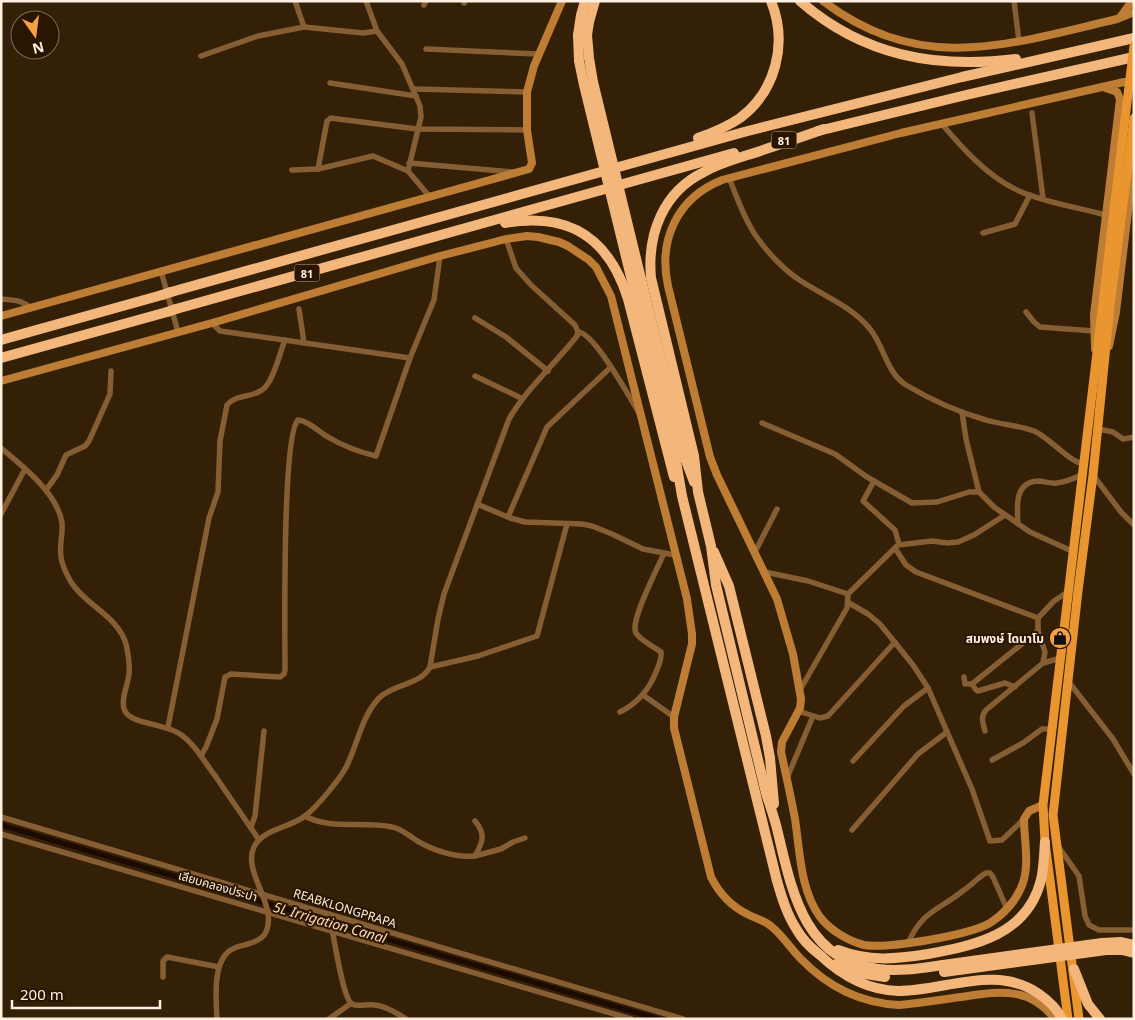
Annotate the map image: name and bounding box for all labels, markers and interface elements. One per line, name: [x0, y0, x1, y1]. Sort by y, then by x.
north arrow: [10, 10, 60, 60]
text: N: [30, 38, 46, 59]
road number: 81: [772, 132, 796, 148]
road number: 81: [294, 264, 320, 282]
shop icon: สมพงษ์ ไดนาโม: [1048, 626, 1072, 650]
place label: สมพงษ์ ไดนาโม: [966, 630, 1044, 647]
street label: เลียบคลองประปา: [176, 867, 260, 905]
street label: REABKLONGPRAPA: [291, 884, 399, 932]
water label: 5L Irrigation Canal: [271, 897, 389, 947]
scale bar: [12, 978, 160, 1010]
text: 200 m: [20, 984, 64, 1004]

